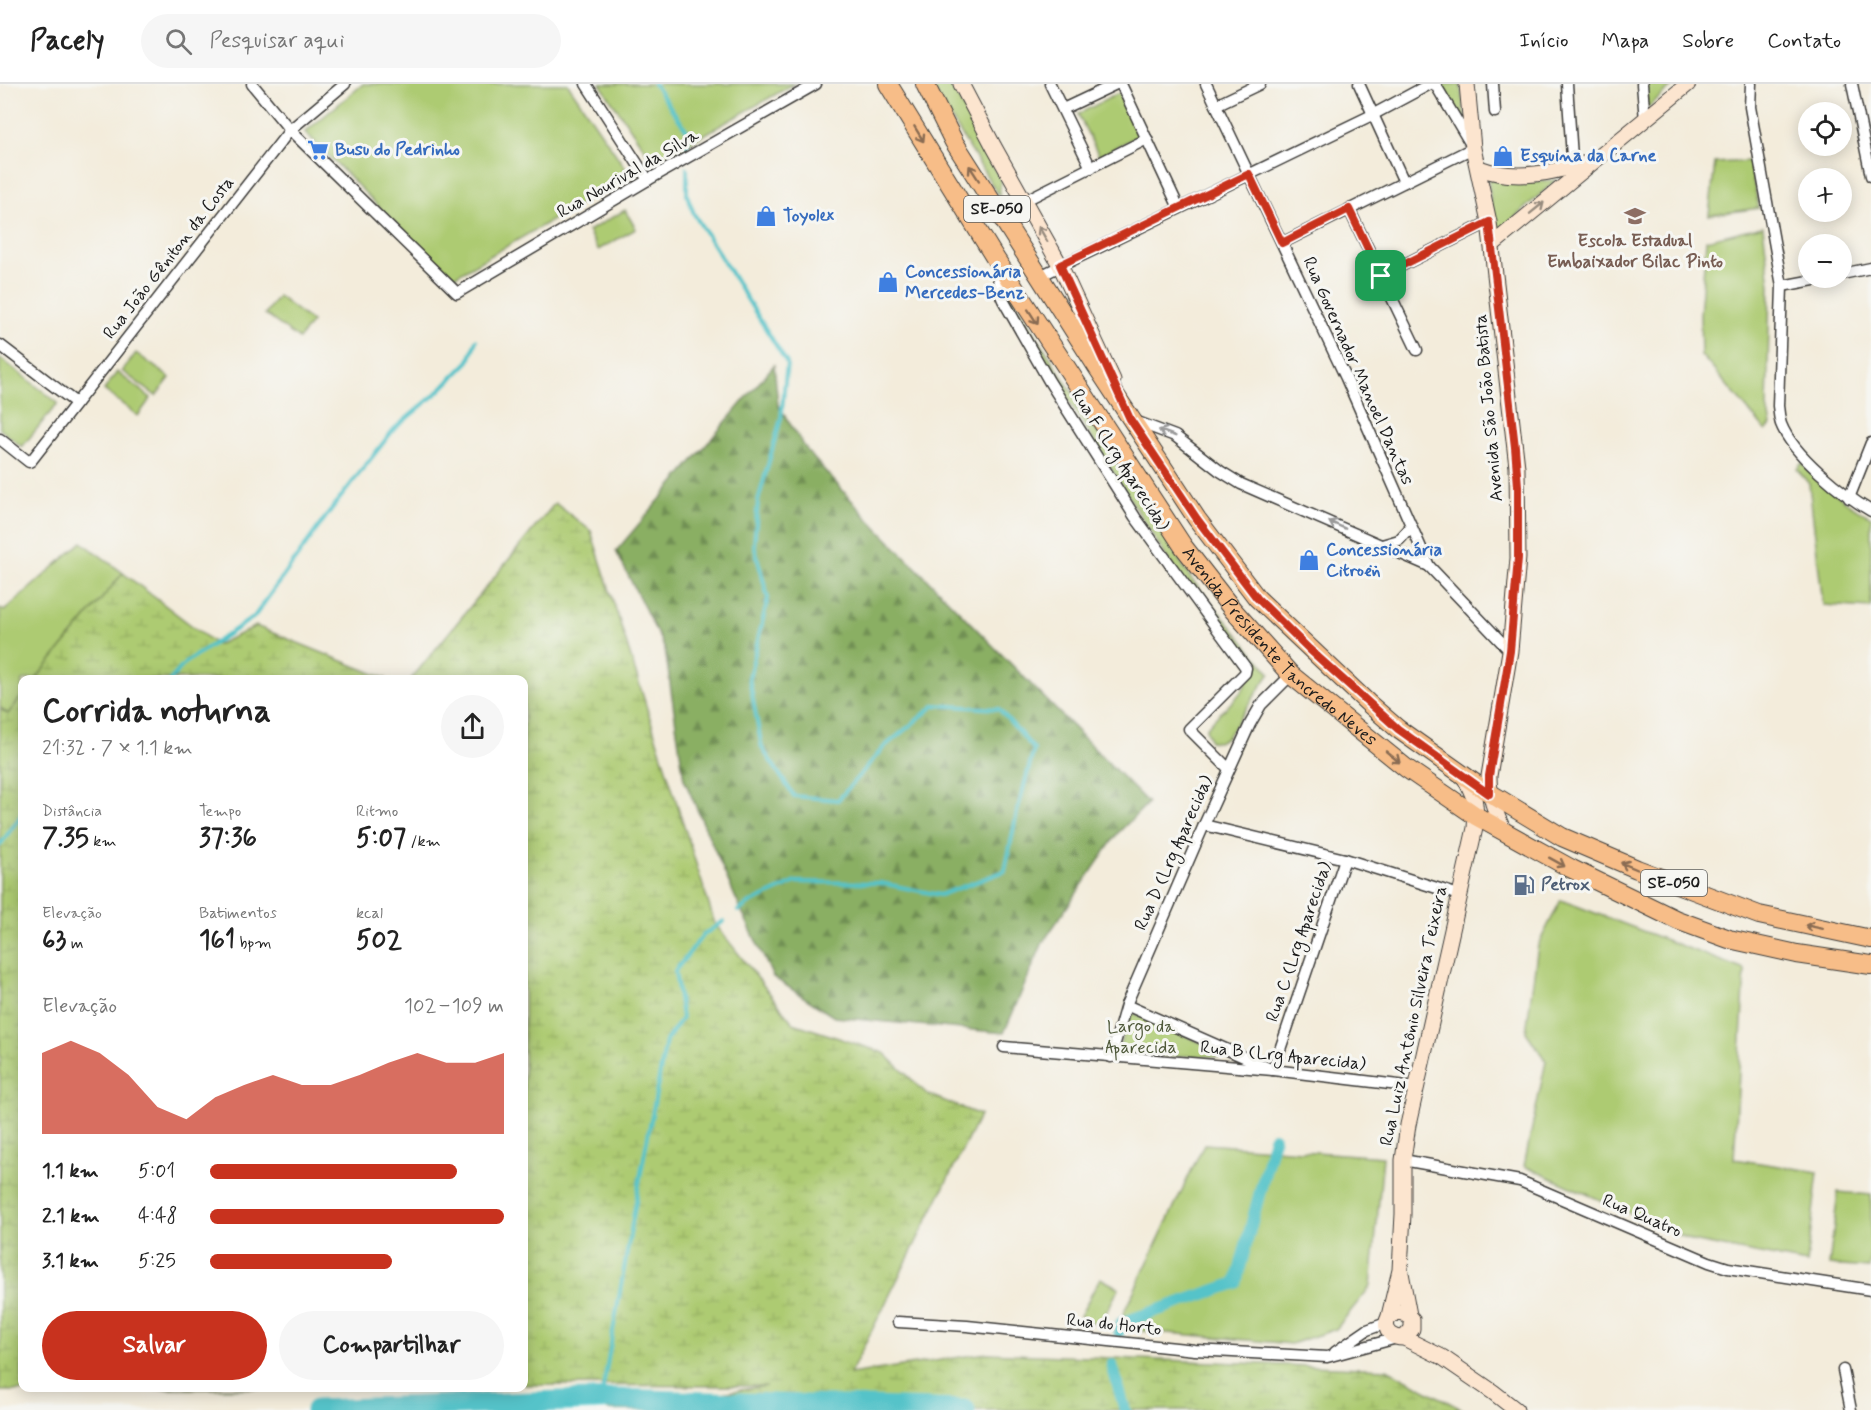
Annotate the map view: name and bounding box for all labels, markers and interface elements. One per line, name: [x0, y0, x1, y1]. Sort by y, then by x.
search box: [141, 14, 561, 68]
text: Pacely: [30, 23, 105, 60]
icon: search: [162, 25, 195, 58]
text: Pesquisar aqui: [210, 27, 344, 55]
text: Início: [1519, 27, 1569, 55]
text: Mapa: [1602, 27, 1649, 55]
text: Sobre: [1682, 27, 1734, 55]
text: Contato: [1767, 27, 1841, 55]
map controls: [1798, 102, 1852, 288]
button: locate: [1798, 102, 1852, 156]
street label: Rua Nourival da Silva: [553, 123, 704, 224]
one-way arrow: [913, 125, 925, 142]
supermarket icon: Busu do Pedrinho: [306, 138, 330, 162]
place label: Busu do Pedrinho: [335, 138, 460, 162]
shop icon: Esquina da Carne: [1491, 144, 1515, 168]
place label: Esquina da Carne: [1520, 144, 1657, 168]
one-way arrow: [968, 165, 981, 182]
button: +: [1798, 168, 1852, 222]
street label: Rua João Gêniton da Costa: [98, 172, 240, 344]
road number: SE-050: [964, 196, 1030, 222]
one-way arrow: [1528, 201, 1544, 214]
shop icon: Toyolex: [754, 204, 778, 228]
place label: Toyolex: [783, 204, 834, 228]
school or university icon: Escola Estadual Embaixador Bilac Pinto: [1623, 204, 1647, 228]
one-way arrow: [1036, 226, 1048, 243]
place label: Escola Estadual Embaixador Bilac Pinto: [1547, 229, 1723, 274]
button: −: [1798, 234, 1852, 288]
pin: [1355, 250, 1406, 301]
street label: Rua Governador Manoel Dantas: [1297, 253, 1419, 489]
icon: arrive: [1364, 259, 1397, 292]
place label: Concessionária Mercedes-Benz: [905, 260, 1025, 305]
shop icon: Concessionária Mercedes-Benz: [876, 270, 900, 294]
one-way arrow: [1028, 308, 1040, 325]
street label: Avenida São João Batista: [1469, 313, 1509, 503]
street label: Rua F (Lrg Aparecida): [1064, 384, 1175, 537]
one-way arrow: [1158, 427, 1177, 438]
one-way arrow: [1328, 519, 1346, 530]
place label: Concessionária Citroën: [1326, 538, 1442, 583]
street label: Avenida Presidente Tancredo Neves: [1176, 542, 1382, 752]
shop icon: Concessionária Citroën: [1297, 548, 1321, 572]
text: Corrida noturna: [42, 690, 271, 734]
button: share: [441, 695, 504, 758]
text: 21:32 · 7 × 1.1 km: [42, 735, 193, 762]
one-way arrow: [1385, 751, 1401, 764]
street label: Rua D (Lrg Aparecida): [1129, 771, 1220, 935]
text: Distância: [42, 801, 102, 822]
text: Tempo: [199, 801, 241, 822]
text: Ritmo: [356, 801, 398, 822]
text: 7.35: [42, 822, 89, 856]
text: 37:36: [199, 822, 257, 856]
text: 5:07: [356, 822, 406, 856]
text: km: [89, 831, 116, 852]
text: /km: [406, 831, 441, 852]
one-way arrow: [1549, 856, 1566, 868]
street label: Rua C (Lrg Aparecida): [1260, 858, 1339, 1026]
one-way arrow: [1620, 860, 1639, 871]
road number: SE-050: [1641, 870, 1707, 896]
fuel station icon: Petrox: [1512, 873, 1536, 897]
place label: Petrox: [1541, 873, 1591, 897]
street label: Rua Luiz Antônio Silveira Teixeira: [1375, 884, 1453, 1148]
text: Elevação: [42, 903, 102, 924]
text: Batimentos: [199, 903, 277, 924]
text: kcal: [356, 903, 383, 924]
one-way arrow: [1805, 920, 1824, 932]
text: 63: [42, 924, 66, 958]
text: 161: [199, 924, 235, 958]
text: 502: [356, 924, 402, 958]
text: m: [66, 933, 83, 954]
text: bpm: [235, 933, 272, 954]
text: Elevação: [42, 993, 117, 1020]
text: 102–109 m: [404, 993, 504, 1020]
park label: Largo da Aparecida: [1105, 1015, 1177, 1061]
street label: Rua B (Lrg Aparecida): [1199, 1035, 1368, 1078]
text: 1.1 km: [42, 1158, 99, 1185]
text: 5:01: [138, 1158, 175, 1185]
street label: Rua Quatro: [1599, 1188, 1685, 1244]
text: 2.1 km: [42, 1203, 99, 1230]
text: 4:48: [138, 1203, 178, 1230]
text: 3.1 km: [42, 1248, 99, 1275]
text: 5:25: [138, 1248, 176, 1275]
street label: Rua do Horto: [1065, 1308, 1163, 1342]
button: Salvar: [42, 1311, 267, 1380]
button: Compartilhar: [279, 1311, 504, 1380]

